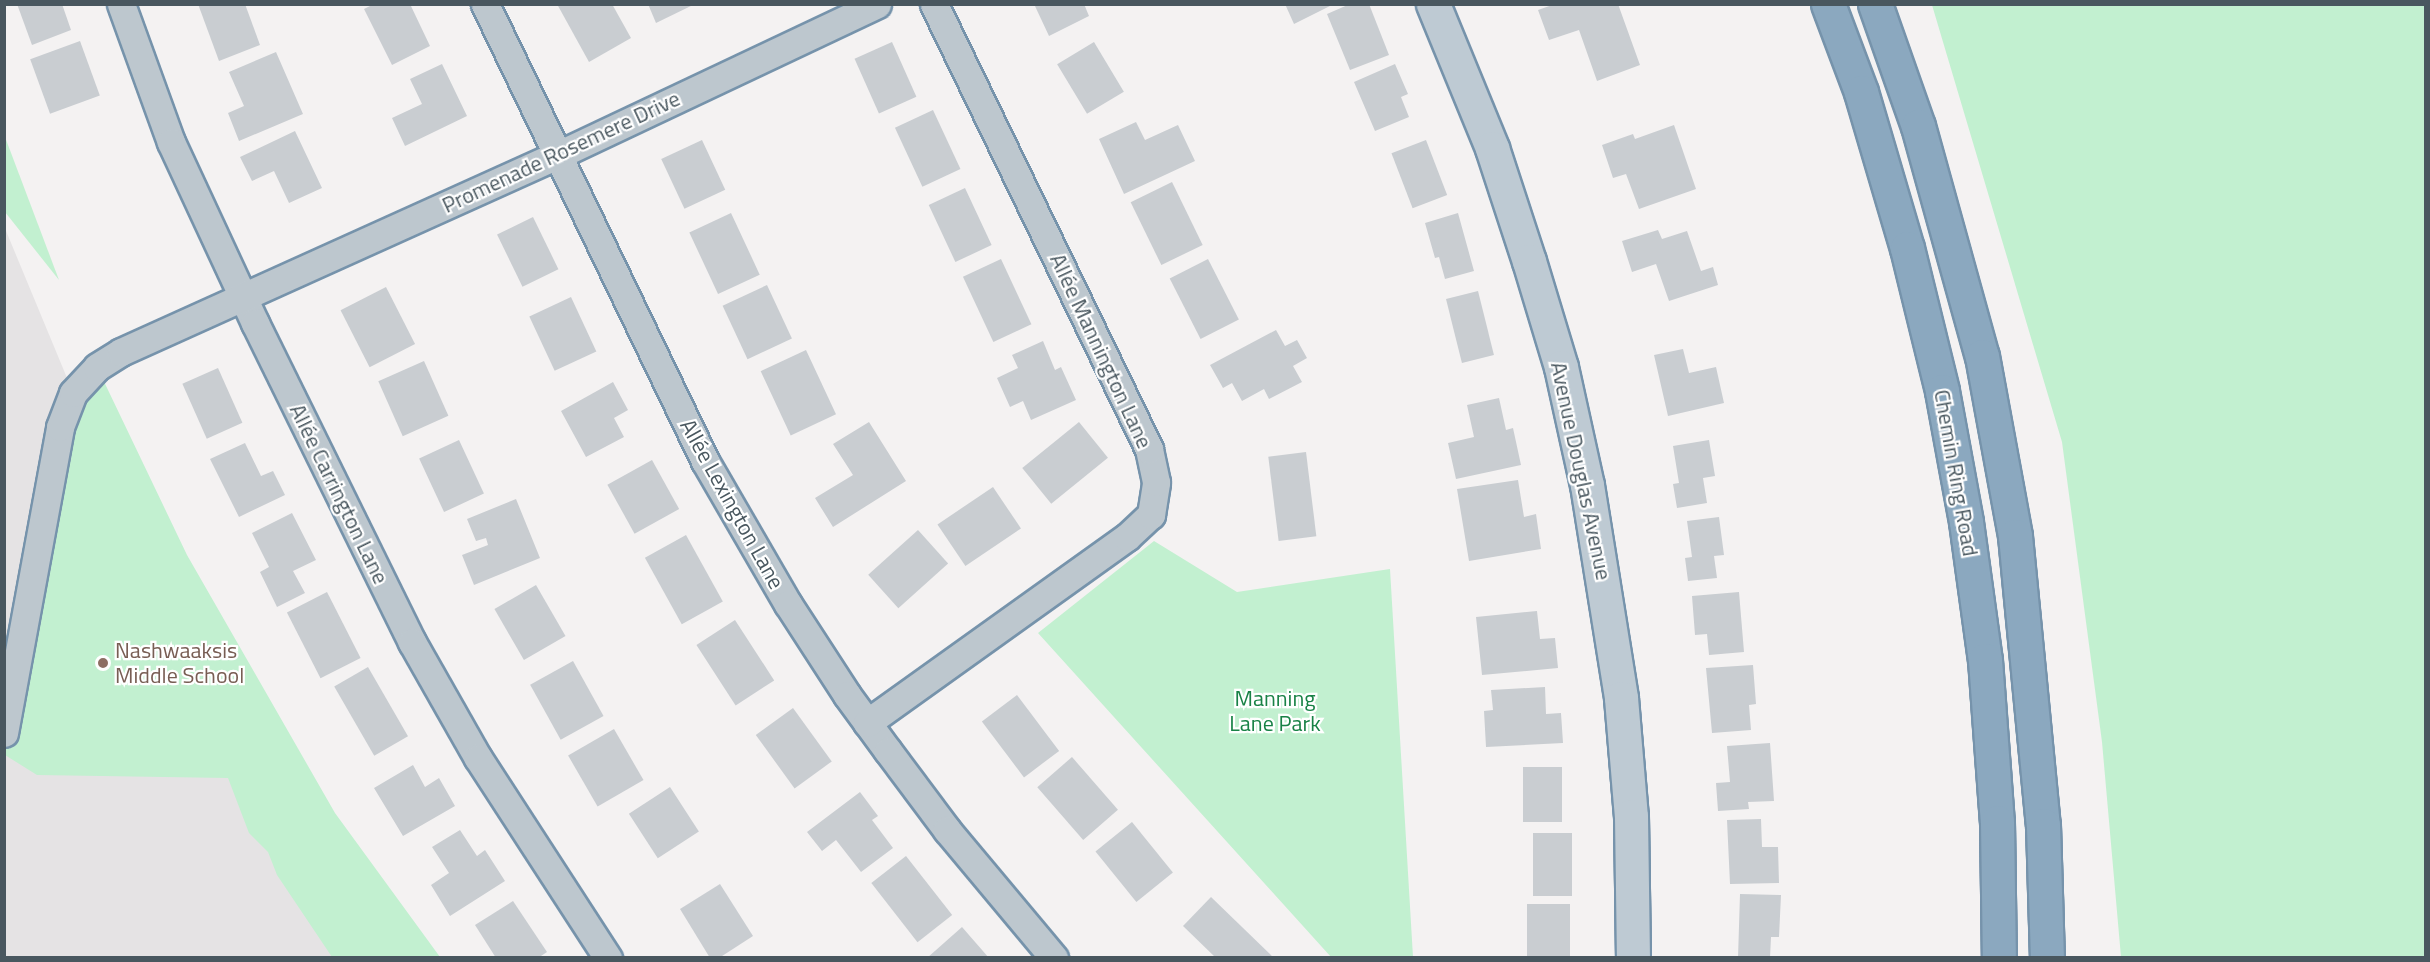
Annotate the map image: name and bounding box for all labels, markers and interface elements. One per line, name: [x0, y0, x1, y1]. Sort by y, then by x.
street label: Promenade Rosemere Drive: [438, 85, 684, 219]
street label: Allée Mannington Lane: [1044, 249, 1158, 453]
street label: Avenue Douglas Avenue: [1545, 359, 1617, 583]
street label: Chemin Ring Road: [1928, 388, 1984, 558]
street label: Allée Carrington Lane: [284, 400, 394, 588]
street label: Allée Lexington Lane: [674, 414, 790, 594]
place label: Nashwaaksis Middle School: [115, 637, 244, 688]
marker: Nashwaaksis Middle School: [96, 656, 110, 670]
park label: Manning Lane Park: [1229, 685, 1321, 736]

